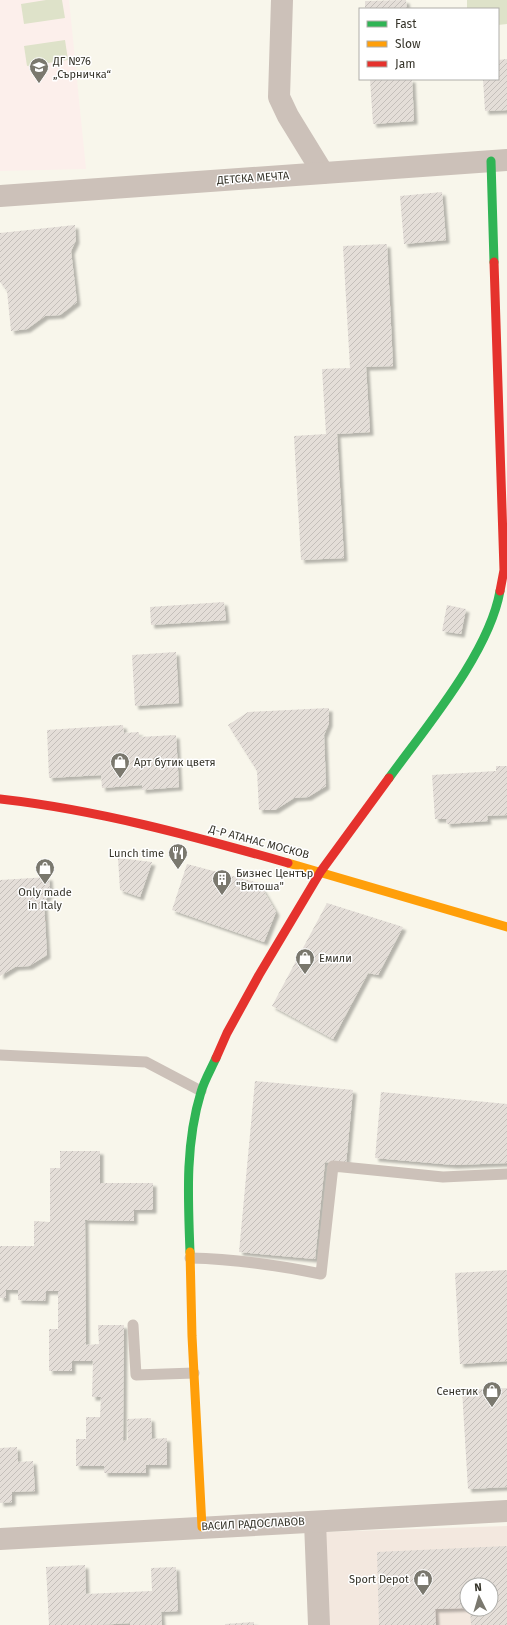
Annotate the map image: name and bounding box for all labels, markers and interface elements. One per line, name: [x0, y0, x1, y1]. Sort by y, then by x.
legend: [359, 8, 499, 80]
text: Fast: [395, 17, 417, 31]
text: Slow: [395, 37, 421, 51]
place label: ДГ №76 „Сърничка“: [52, 55, 112, 81]
school or university icon: ДГ №76 „Сърничка“: [28, 56, 50, 84]
text: Jam: [395, 57, 415, 71]
street label: ДЕТСКА МЕЧТА: [215, 169, 290, 187]
shop icon: Арт бутик цветя: [109, 751, 131, 779]
place label: Арт бутик цветя: [134, 756, 215, 769]
street label: Д-Р АТАНАС МОСКОВ: [207, 822, 311, 862]
restaurant icon: Lunch time: [167, 842, 189, 870]
place label: Lunch time: [109, 847, 164, 860]
shop icon: Only made in Italy: [34, 857, 56, 885]
place label: Бизнес Център "Витоша": [236, 867, 313, 893]
building icon: Бизнес Център "Витоша": [211, 868, 233, 896]
place label: Only made in Italy: [18, 886, 72, 912]
shop icon: Емили: [294, 947, 316, 975]
place label: Емили: [319, 952, 352, 965]
shop icon: Сенетик: [481, 1380, 503, 1408]
place label: Сенетик: [437, 1385, 478, 1398]
street label: ВАСИЛ РАДОСЛАВОВ: [201, 1515, 305, 1533]
shop icon: Sport Depot: [412, 1568, 434, 1596]
place label: Sport Depot: [349, 1573, 409, 1586]
north arrow: [459, 1577, 499, 1617]
text: N: [474, 1581, 482, 1594]

